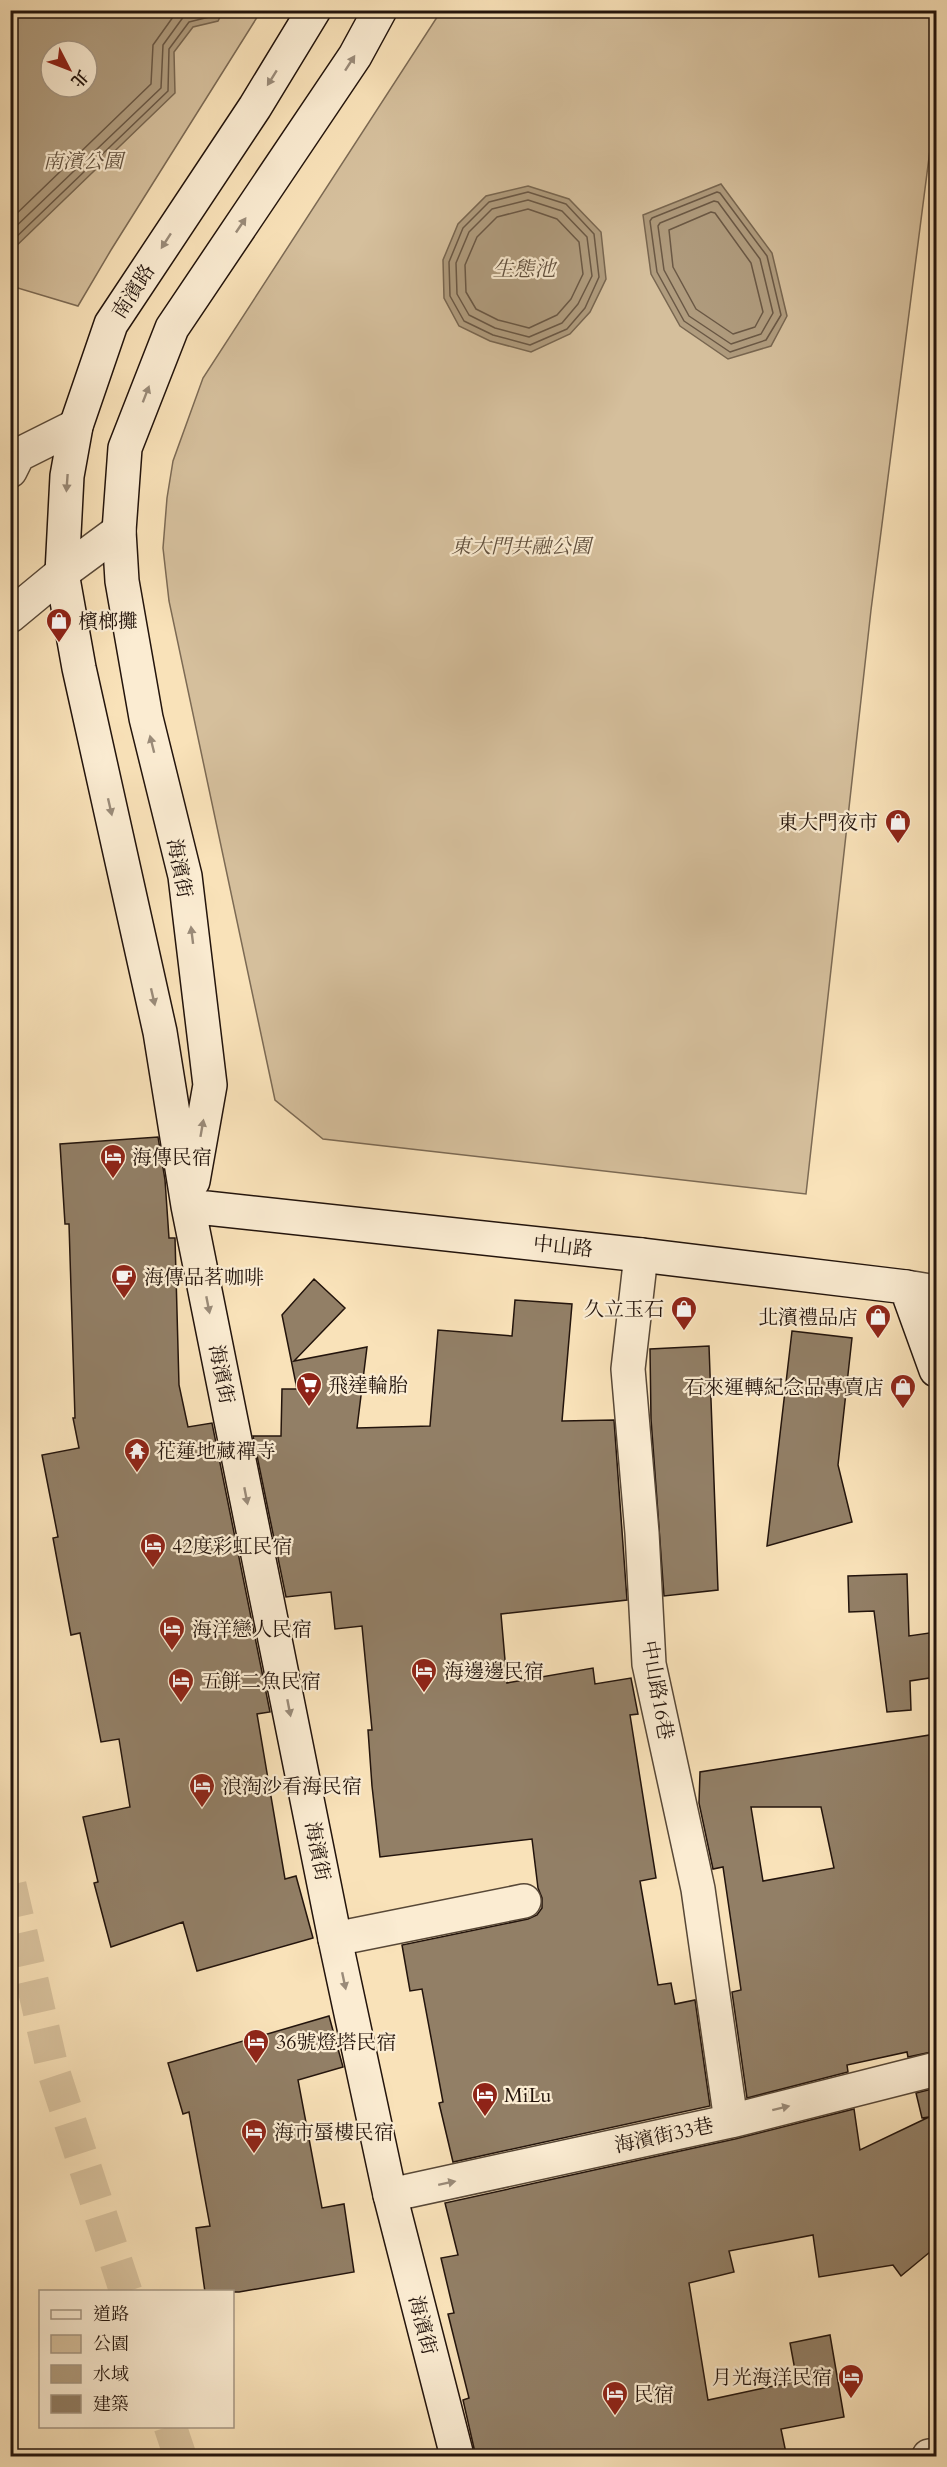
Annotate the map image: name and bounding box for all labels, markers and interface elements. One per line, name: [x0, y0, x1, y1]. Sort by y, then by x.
north arrow: [39, 39, 99, 99]
one-way arrow: [345, 55, 356, 71]
text: 北: [66, 65, 93, 92]
one-way arrow: [267, 70, 278, 86]
park label: 南濱公園: [43, 148, 126, 175]
one-way arrow: [236, 217, 247, 233]
one-way arrow: [160, 233, 172, 249]
water label: 生態池: [493, 255, 557, 284]
street label: 南濱路: [106, 259, 161, 324]
one-way arrow: [142, 385, 152, 403]
one-way arrow: [62, 474, 72, 493]
park label: 東大門共融公園: [451, 533, 594, 560]
shop icon: 檳榔攤: [44, 606, 74, 644]
place label: 檳榔攤: [78, 608, 138, 635]
one-way arrow: [147, 735, 157, 753]
one-way arrow: [105, 798, 115, 816]
shop icon: 東大門夜市: [883, 807, 913, 845]
place label: 東大門夜市: [778, 809, 878, 836]
street label: 海濱街: [161, 836, 198, 900]
one-way arrow: [187, 925, 196, 944]
one-way arrow: [148, 988, 158, 1006]
one-way arrow: [198, 1118, 207, 1137]
hotel icon: 海傳民宿: [98, 1142, 128, 1180]
place label: 海傳民宿: [132, 1144, 212, 1171]
street label: 中山路: [532, 1230, 594, 1263]
cafe icon: 海傳品茗咖啡: [109, 1262, 139, 1300]
place label: 海傳品茗咖啡: [144, 1264, 264, 1291]
shop icon: 久立玉石: [669, 1294, 699, 1332]
one-way arrow: [204, 1295, 213, 1314]
place label: 久立玉石: [584, 1296, 664, 1323]
shop icon: 北濱禮品店: [863, 1302, 893, 1340]
place label: 北濱禮品店: [758, 1304, 858, 1331]
street label: 海濱街: [203, 1342, 240, 1406]
supermarket icon: 飛達輪胎: [294, 1370, 324, 1408]
place label: 飛達輪胎: [328, 1372, 408, 1399]
shop icon: 石來運轉紀念品專賣店: [888, 1372, 918, 1410]
place label: 石來運轉紀念品專賣店: [684, 1374, 884, 1401]
temple icon: 花蓮地藏禪寺: [122, 1436, 152, 1474]
place label: 花蓮地藏禪寺: [156, 1438, 276, 1465]
one-way arrow: [242, 1487, 251, 1506]
hotel icon: 42度彩虹民宿: [138, 1531, 168, 1569]
place label: 42度彩虹民宿: [172, 1533, 293, 1560]
hotel icon: 海洋戀人民宿: [157, 1614, 187, 1652]
place label: 海洋戀人民宿: [192, 1616, 312, 1643]
street label: 中山路16巷: [635, 1638, 680, 1742]
hotel icon: 海邊邊民宿: [409, 1656, 439, 1694]
place label: 海邊邊民宿: [444, 1658, 544, 1685]
hotel icon: 五餅二魚民宿: [166, 1666, 196, 1704]
place label: 五餅二魚民宿: [201, 1668, 321, 1695]
one-way arrow: [285, 1698, 294, 1717]
hotel icon: 浪淘沙看海民宿: [187, 1771, 217, 1809]
place label: 浪淘沙看海民宿: [222, 1773, 362, 1800]
street label: 海濱街: [299, 1819, 336, 1883]
one-way arrow: [340, 1972, 349, 1991]
hotel icon: 36號燈塔民宿: [241, 2027, 271, 2065]
place label: 36號燈塔民宿: [276, 2029, 397, 2056]
hotel icon: MiLu: [470, 2080, 500, 2118]
place label: MiLu: [504, 2082, 552, 2109]
one-way arrow: [771, 2103, 790, 2113]
street label: 海濱街33巷: [612, 2112, 716, 2159]
hotel icon: 海市蜃樓民宿: [239, 2117, 269, 2155]
place label: 海市蜃樓民宿: [274, 2119, 394, 2146]
one-way arrow: [438, 2178, 457, 2187]
legend: [39, 2290, 234, 2428]
street label: 海濱街: [402, 2293, 443, 2357]
text: 道路: [93, 2302, 129, 2327]
text: 公園: [93, 2332, 129, 2357]
text: 水域: [93, 2362, 129, 2387]
hotel icon: 月光海洋民宿: [836, 2362, 866, 2400]
place label: 月光海洋民宿: [712, 2364, 832, 2391]
hotel icon: 民宿: [600, 2379, 630, 2417]
place label: 民宿: [634, 2381, 674, 2408]
text: 建築: [93, 2392, 129, 2417]

